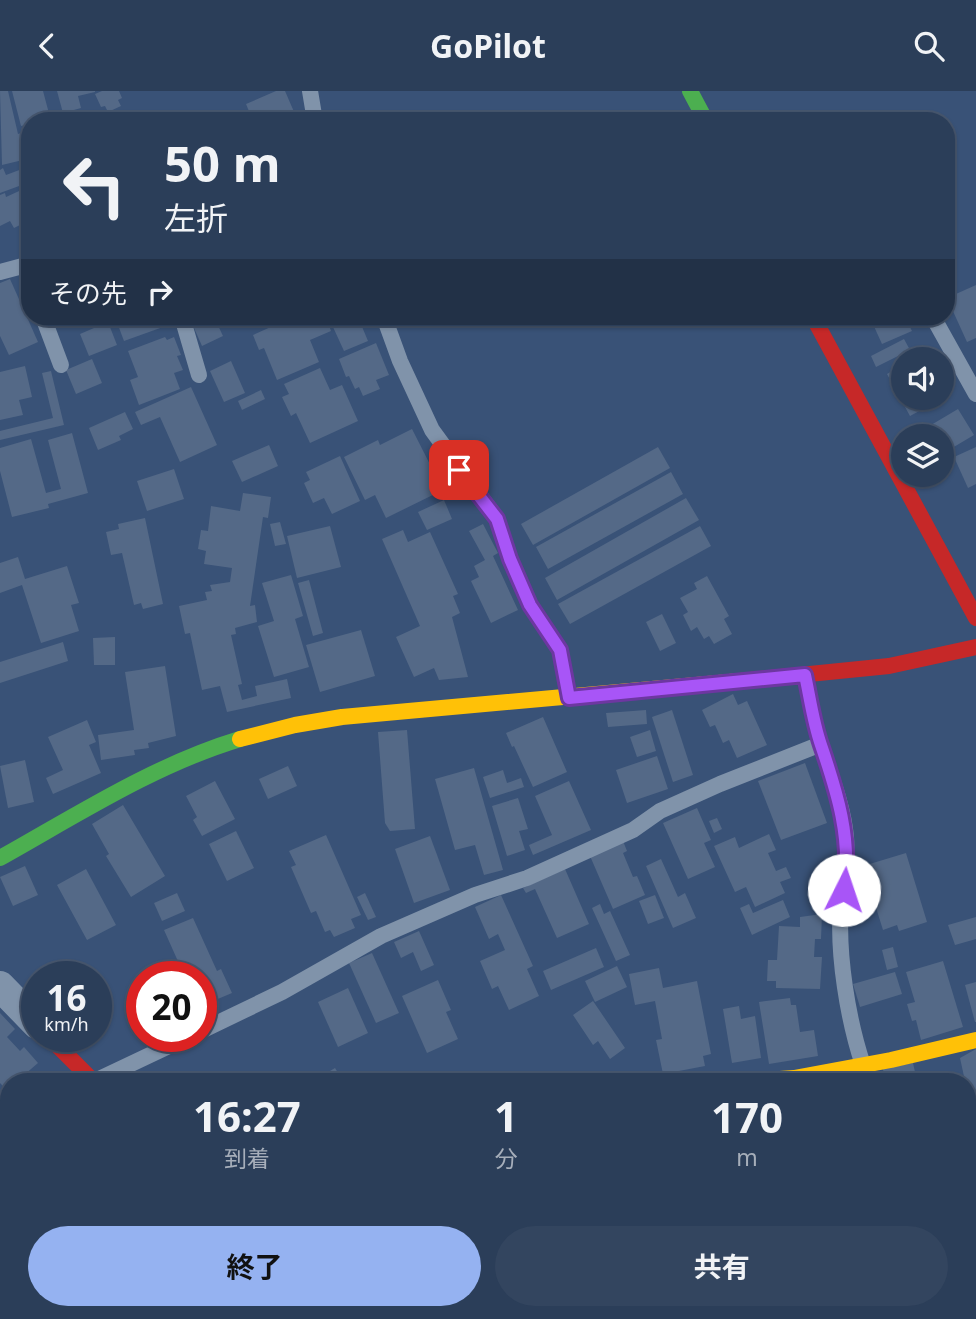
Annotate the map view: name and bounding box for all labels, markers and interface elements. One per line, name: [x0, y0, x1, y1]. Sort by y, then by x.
text: GoPilot: [430, 24, 546, 67]
icon: back: [28, 27, 66, 65]
icon: search: [910, 27, 948, 65]
text: 50 m: [164, 130, 281, 196]
icon: left: [49, 140, 140, 231]
text: 左折: [164, 196, 228, 239]
icon: right: [141, 273, 179, 311]
text: その先: [49, 275, 127, 311]
map controls: [891, 347, 954, 487]
button: sound: [891, 347, 954, 410]
button: layers: [891, 424, 954, 487]
pin: [429, 440, 489, 500]
icon: arrive: [440, 451, 478, 489]
position arrow: [807, 853, 881, 927]
speed limit sign: 20: [126, 961, 217, 1052]
text: 16: [46, 974, 87, 1021]
text: km/h: [44, 1012, 89, 1036]
text: 16:27: [193, 1087, 301, 1144]
text: 1: [494, 1087, 518, 1144]
text: 170: [711, 1088, 783, 1145]
text: m: [736, 1141, 758, 1173]
text: 到着: [224, 1142, 270, 1174]
text: 分: [494, 1142, 517, 1174]
button: 終了: [28, 1226, 481, 1306]
button: 共有: [495, 1226, 948, 1306]

